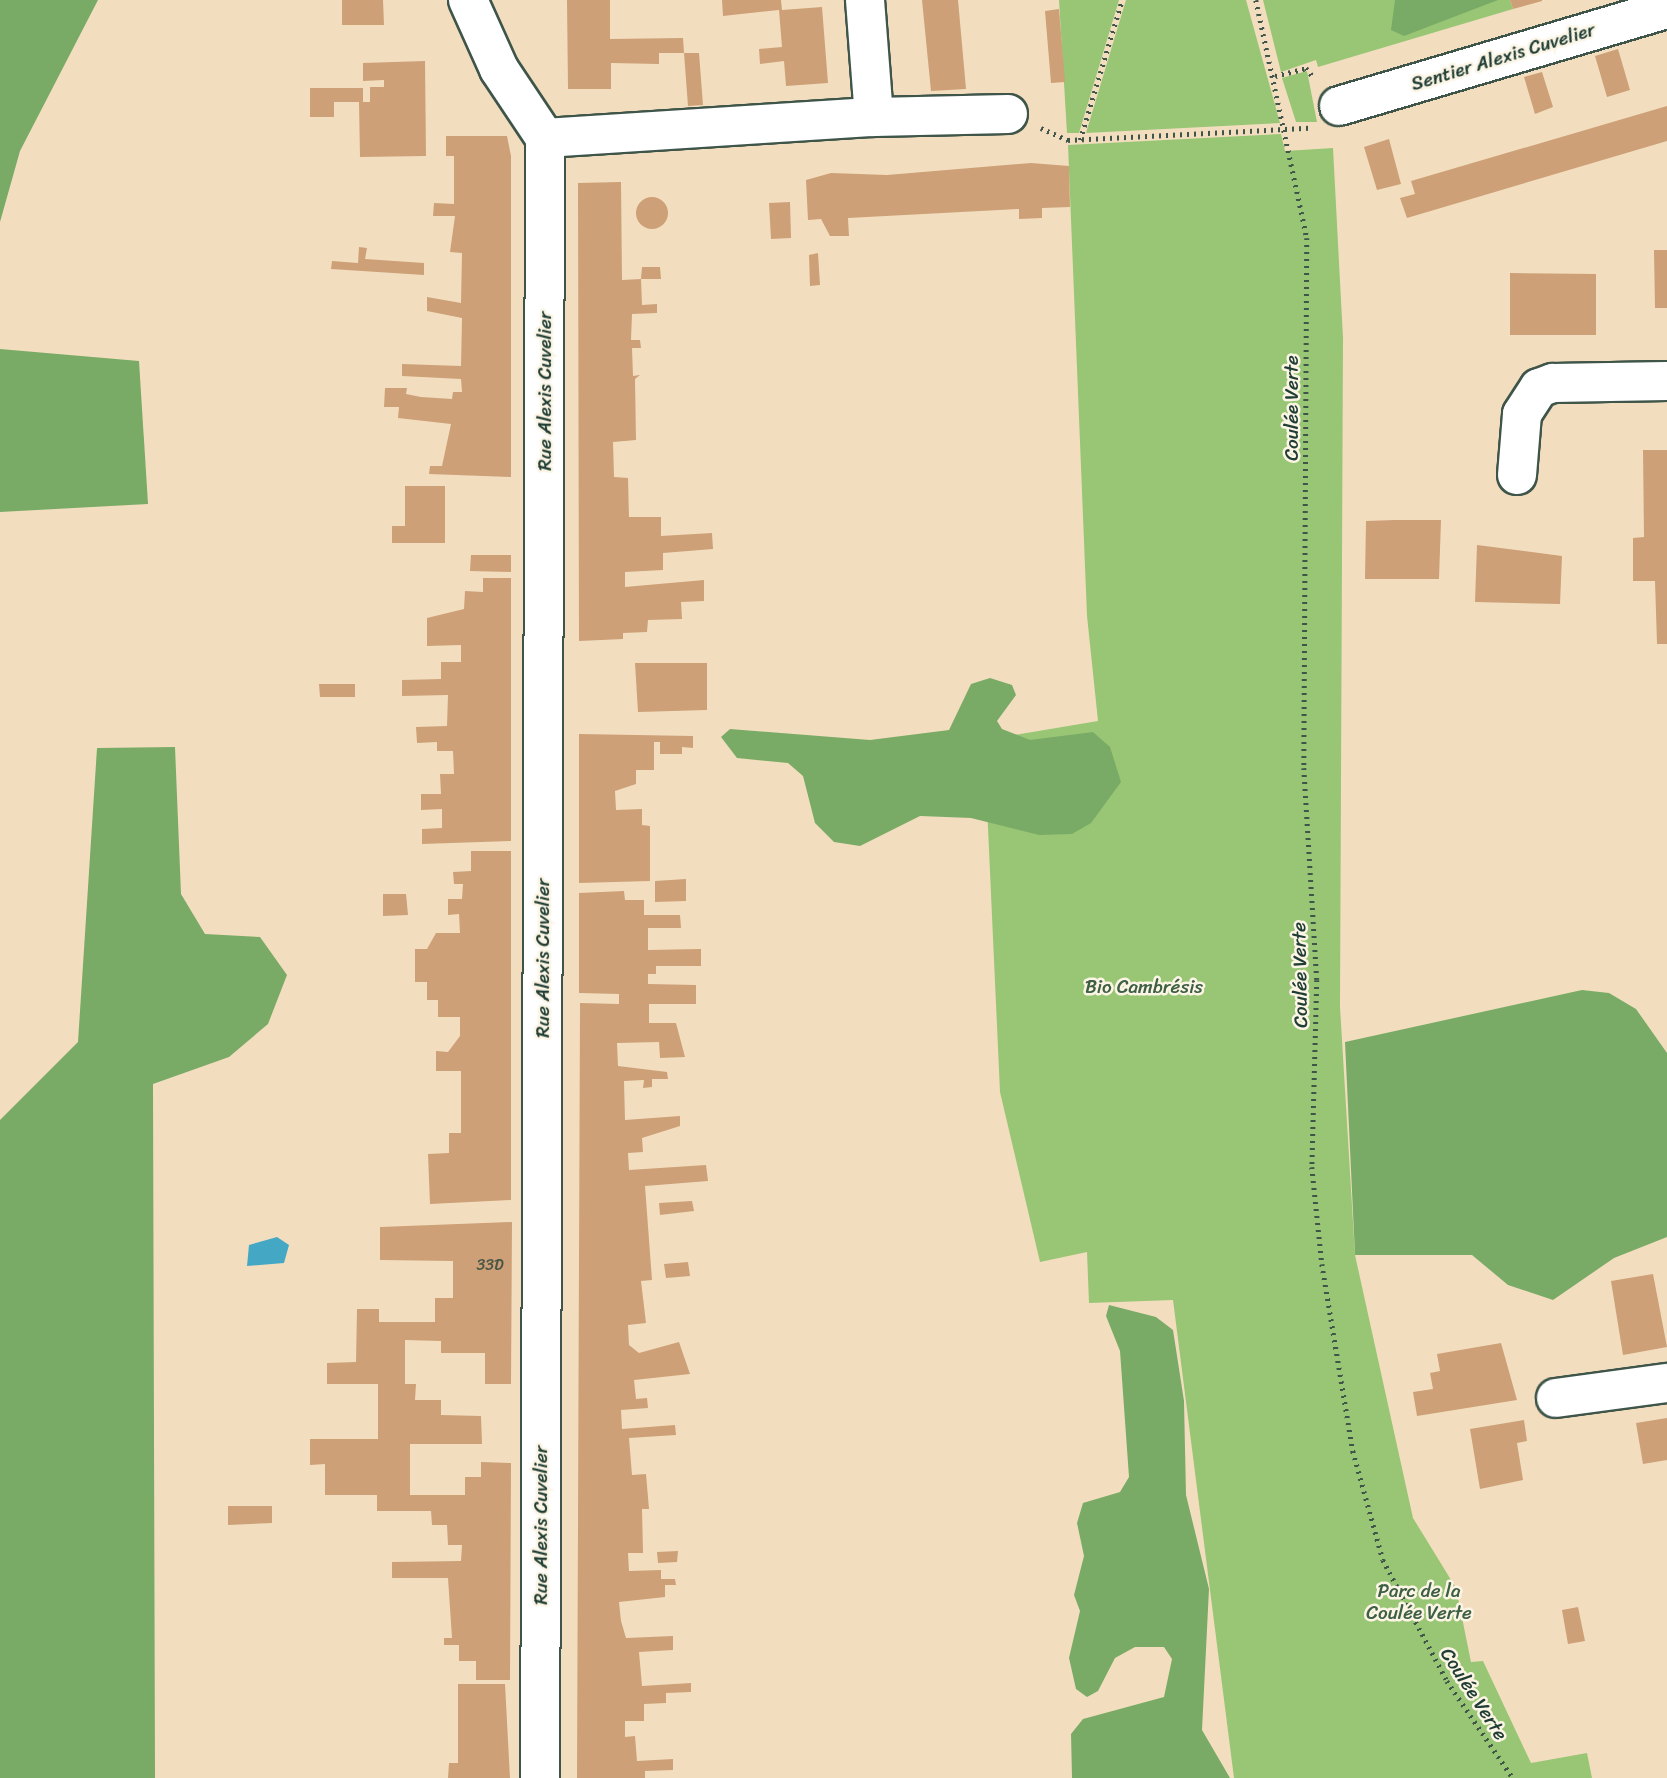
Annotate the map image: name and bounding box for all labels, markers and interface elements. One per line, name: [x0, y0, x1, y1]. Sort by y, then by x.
street label: Sentier Alexis Cuvelier: [1408, 18, 1598, 96]
street label: Rue Alexis Cuvelier: [534, 311, 556, 471]
street label: Coulée Verte: [1281, 355, 1303, 461]
street label: Rue Alexis Cuvelier: [532, 878, 554, 1038]
street label: Coulée Verte: [1288, 922, 1312, 1028]
park label: Bio Cambrésis: [1085, 976, 1203, 998]
house number: 33D: [476, 1255, 504, 1275]
street label: Rue Alexis Cuvelier: [530, 1445, 552, 1605]
park label: Parc de la Coulée Verte: [1366, 1580, 1472, 1624]
street label: Coulée Verte: [1435, 1643, 1513, 1745]

